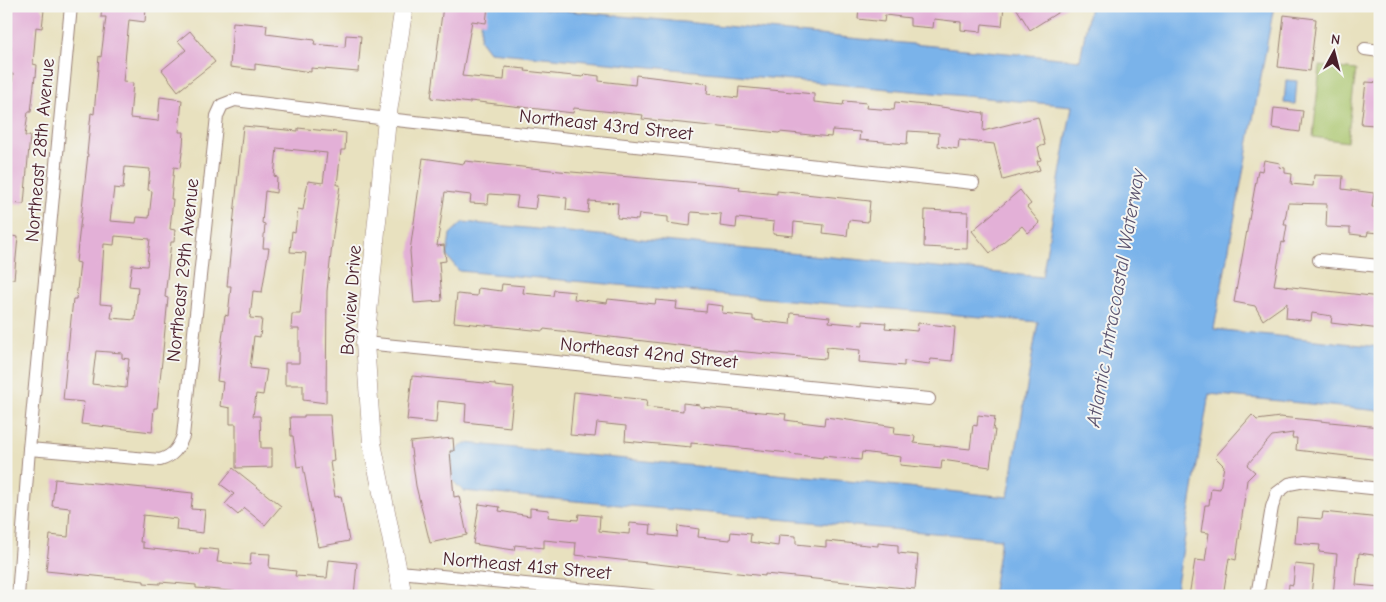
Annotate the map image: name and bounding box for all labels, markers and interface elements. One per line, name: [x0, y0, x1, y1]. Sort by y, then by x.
north arrow: [1308, 28, 1358, 78]
text: N: [1330, 31, 1341, 49]
street label: Northeast 28th Avenue: [21, 57, 59, 243]
street label: Northeast 43rd Street: [518, 105, 694, 145]
water label: Atlantic Intracoastal Waterway: [1081, 166, 1150, 430]
street label: Northeast 29th Avenue: [162, 177, 204, 363]
street label: Bayview Drive: [336, 244, 366, 356]
street label: Northeast 42nd Street: [559, 333, 739, 373]
street label: Northeast 41st Street: [442, 548, 612, 584]

